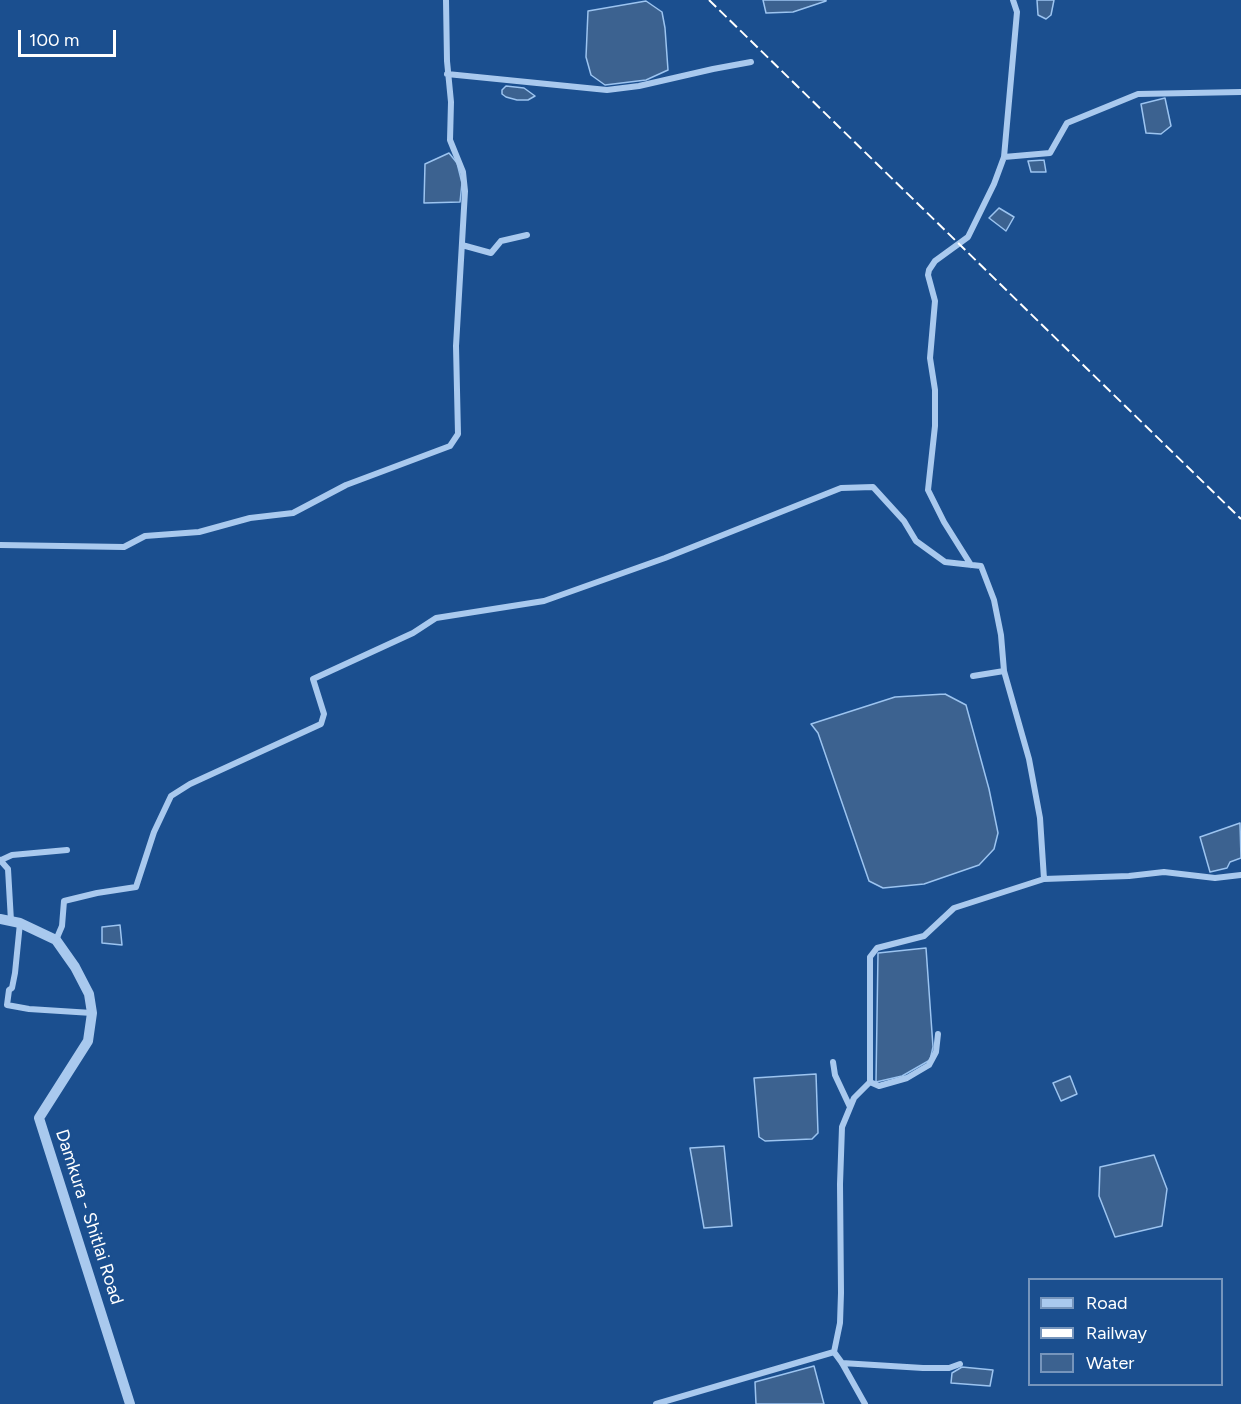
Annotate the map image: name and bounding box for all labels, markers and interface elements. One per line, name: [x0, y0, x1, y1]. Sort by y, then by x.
scale bar: [21, 18, 118, 56]
text: 100 m: [29, 29, 79, 51]
street label: Damkura - Shitlai Road: [51, 1127, 127, 1307]
legend: [1028, 1278, 1223, 1386]
text: Road: [1086, 1292, 1127, 1314]
text: Railway: [1086, 1322, 1147, 1344]
text: Water: [1086, 1352, 1134, 1374]

